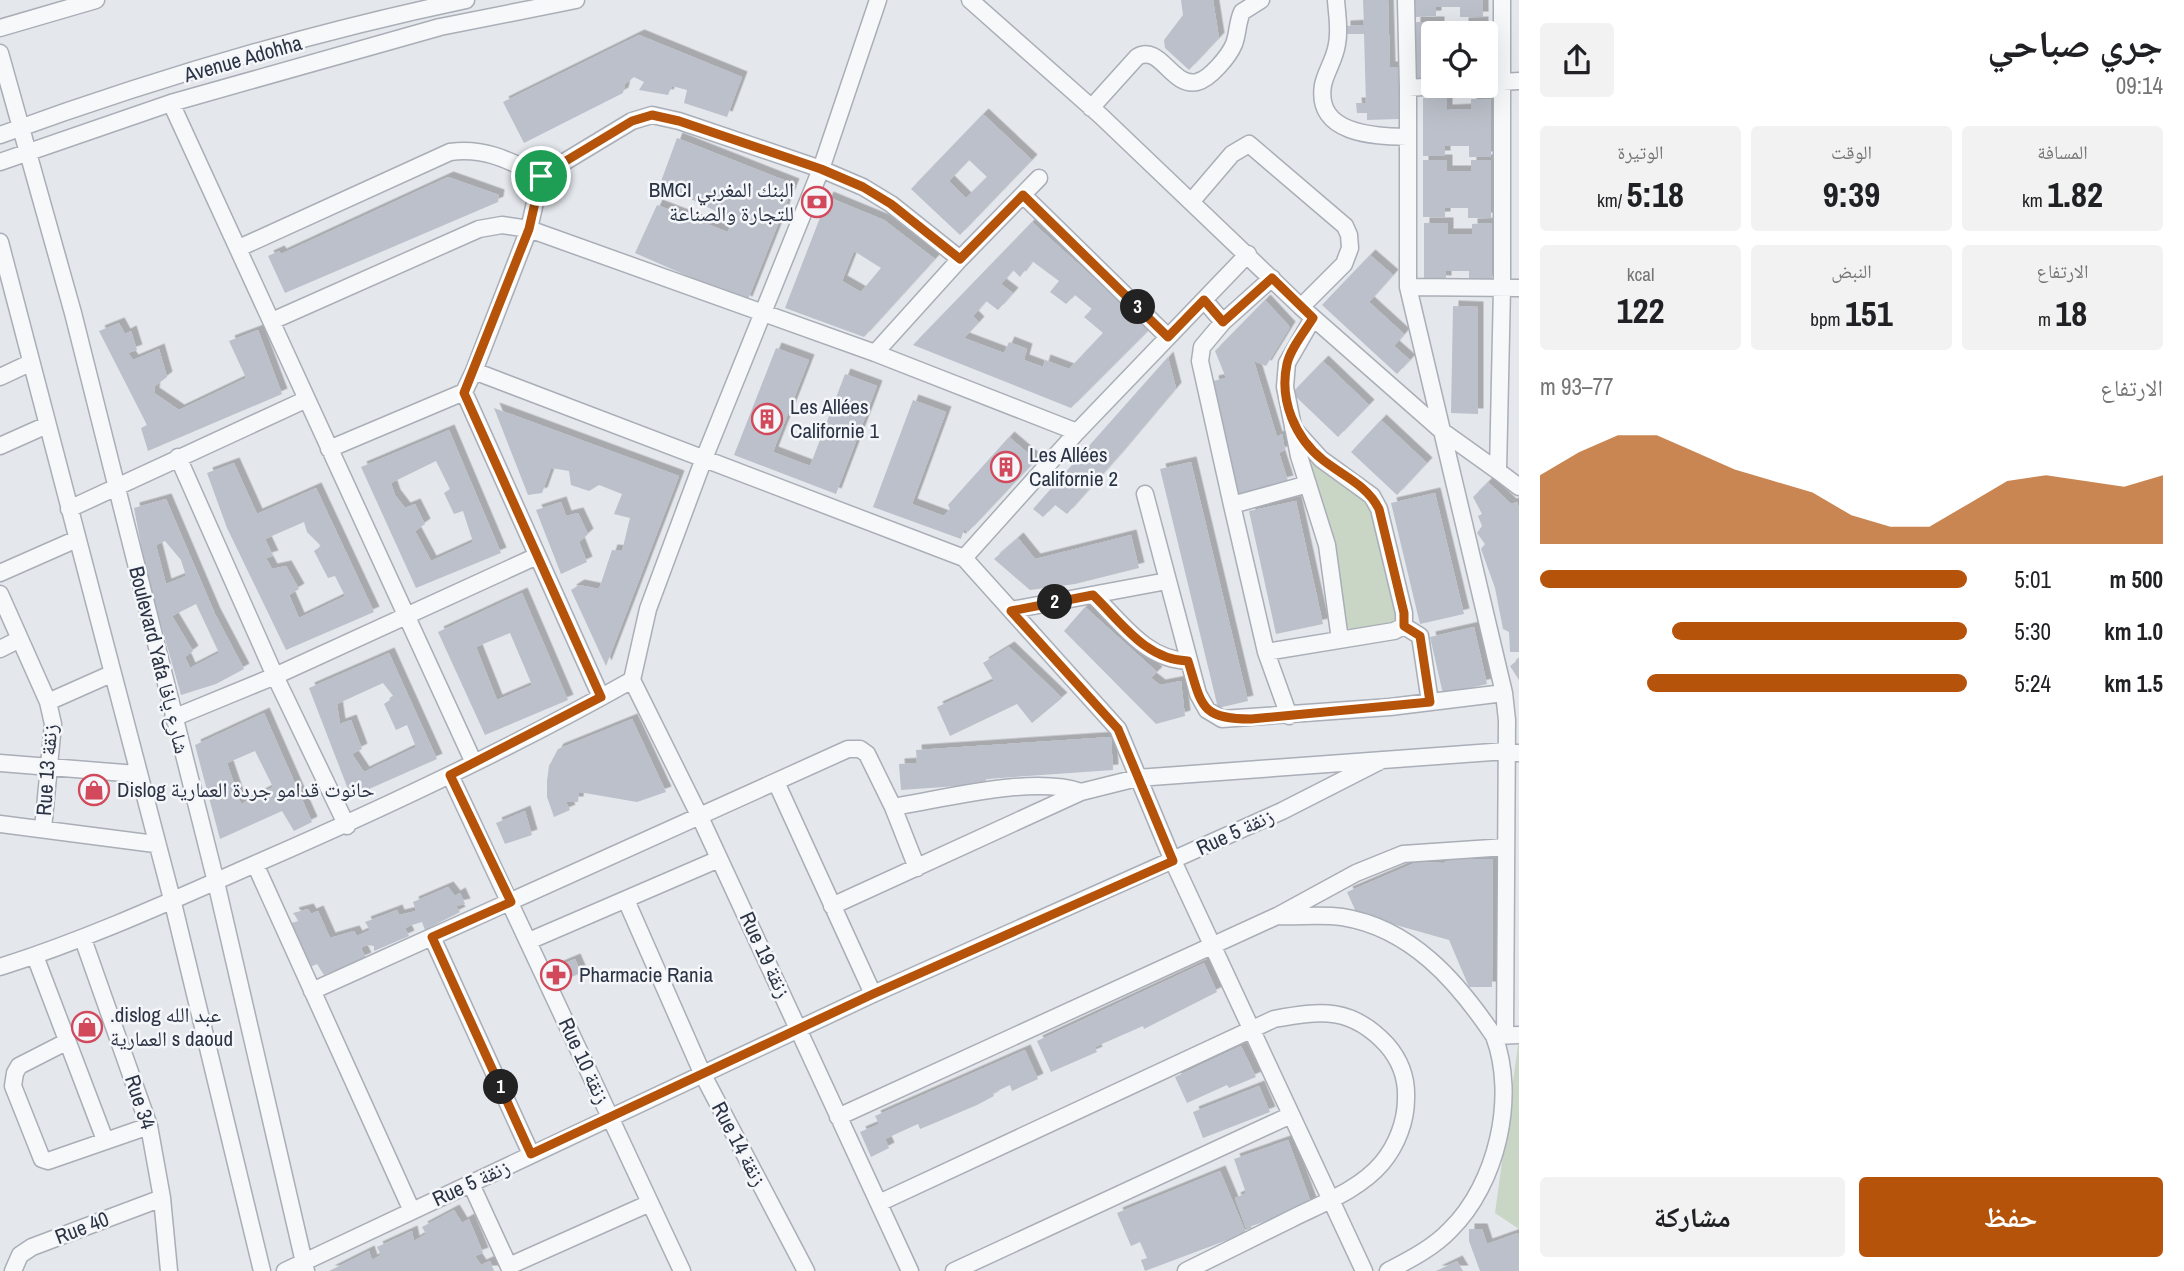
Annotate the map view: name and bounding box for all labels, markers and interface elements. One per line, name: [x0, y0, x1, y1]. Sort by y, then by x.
text: جري صباحي: [1987, 18, 2163, 69]
map controls: [1421, 21, 1498, 98]
button: locate: [1421, 21, 1498, 98]
button: share: [1540, 23, 1614, 97]
street label: Avenue Adohha: [180, 28, 306, 89]
text: 09:14: [2116, 70, 2163, 101]
text: الوتيرة: [1617, 139, 1664, 165]
text: الوقت: [1831, 139, 1872, 165]
text: المسافة: [2037, 139, 2088, 165]
pin: [511, 146, 571, 206]
icon: arrive: [522, 157, 560, 195]
text: 5:18: [1627, 171, 1684, 218]
text: 9:39: [1823, 171, 1880, 218]
text: 1.82: [2047, 171, 2103, 218]
place label: BMCI البنك المغربي للتجارة والصناعة: [649, 175, 794, 228]
bank icon: BMCI البنك المغربي للتجارة والصناعة: [800, 185, 834, 219]
text: /km: [1597, 187, 1627, 213]
text: km: [2022, 187, 2047, 213]
text: النبض: [1831, 258, 1872, 284]
text: الارتفاع: [2037, 258, 2088, 284]
text: kcal: [1627, 261, 1654, 287]
text: 122: [1617, 287, 1664, 334]
pin: 3: [1120, 290, 1156, 324]
text: 151: [1845, 290, 1893, 337]
text: 18: [2055, 290, 2087, 337]
text: 3: [1133, 293, 1142, 319]
text: bpm: [1810, 306, 1845, 332]
text: m: [2038, 306, 2055, 332]
text: 77–93 m: [1540, 371, 1613, 402]
text: الارتفاع: [2100, 372, 2163, 403]
place label: Les Allées Californie 1: [790, 392, 879, 445]
building icon: Les Allées Californie 1: [750, 402, 784, 436]
place label: Les Allées Californie 2: [1029, 440, 1118, 493]
building icon: Les Allées Californie 2: [989, 450, 1023, 484]
street label: Boulevard Yafa شارع يافا: [122, 563, 197, 757]
text: 5:01: [2014, 564, 2051, 595]
text: 500 m: [2110, 564, 2163, 595]
pin: 2: [1038, 584, 1072, 620]
text: 2: [1050, 588, 1059, 614]
text: 5:30: [2014, 616, 2051, 647]
text: 1.0 km: [2104, 616, 2163, 647]
text: 5:24: [2014, 668, 2051, 699]
text: 1.5 km: [2104, 668, 2163, 699]
street label: Rue 13 زنقة: [29, 723, 64, 817]
shop icon: Dislog حانوت قدامو جردة العمارية: [77, 773, 111, 807]
place label: Dislog حانوت قدامو جردة العمارية: [117, 775, 375, 804]
street label: Rue 5 زنقة: [1191, 801, 1278, 862]
street label: Rue 19 زنقة: [733, 907, 798, 1003]
pharmacy icon: Pharmacie Rania: [539, 958, 573, 992]
place label: Pharmacie Rania: [579, 960, 713, 989]
place label: .dislog عبد الله العمارية s daoud: [110, 1000, 233, 1053]
shop icon: .dislog عبد الله العمارية s daoud: [70, 1010, 104, 1044]
street label: Rue 10 زنقة: [552, 1013, 617, 1109]
pin: 1: [484, 1070, 518, 1104]
street label: Rue 34: [118, 1071, 163, 1133]
text: 1: [496, 1073, 505, 1099]
street label: Rue 14 زنقة: [705, 1096, 774, 1191]
street label: Rue 5 زنقة: [427, 1152, 514, 1213]
button: مشاركة: [1540, 1177, 1845, 1257]
button: حفظ: [1859, 1177, 2163, 1257]
street label: Rue 40: [51, 1204, 113, 1251]

